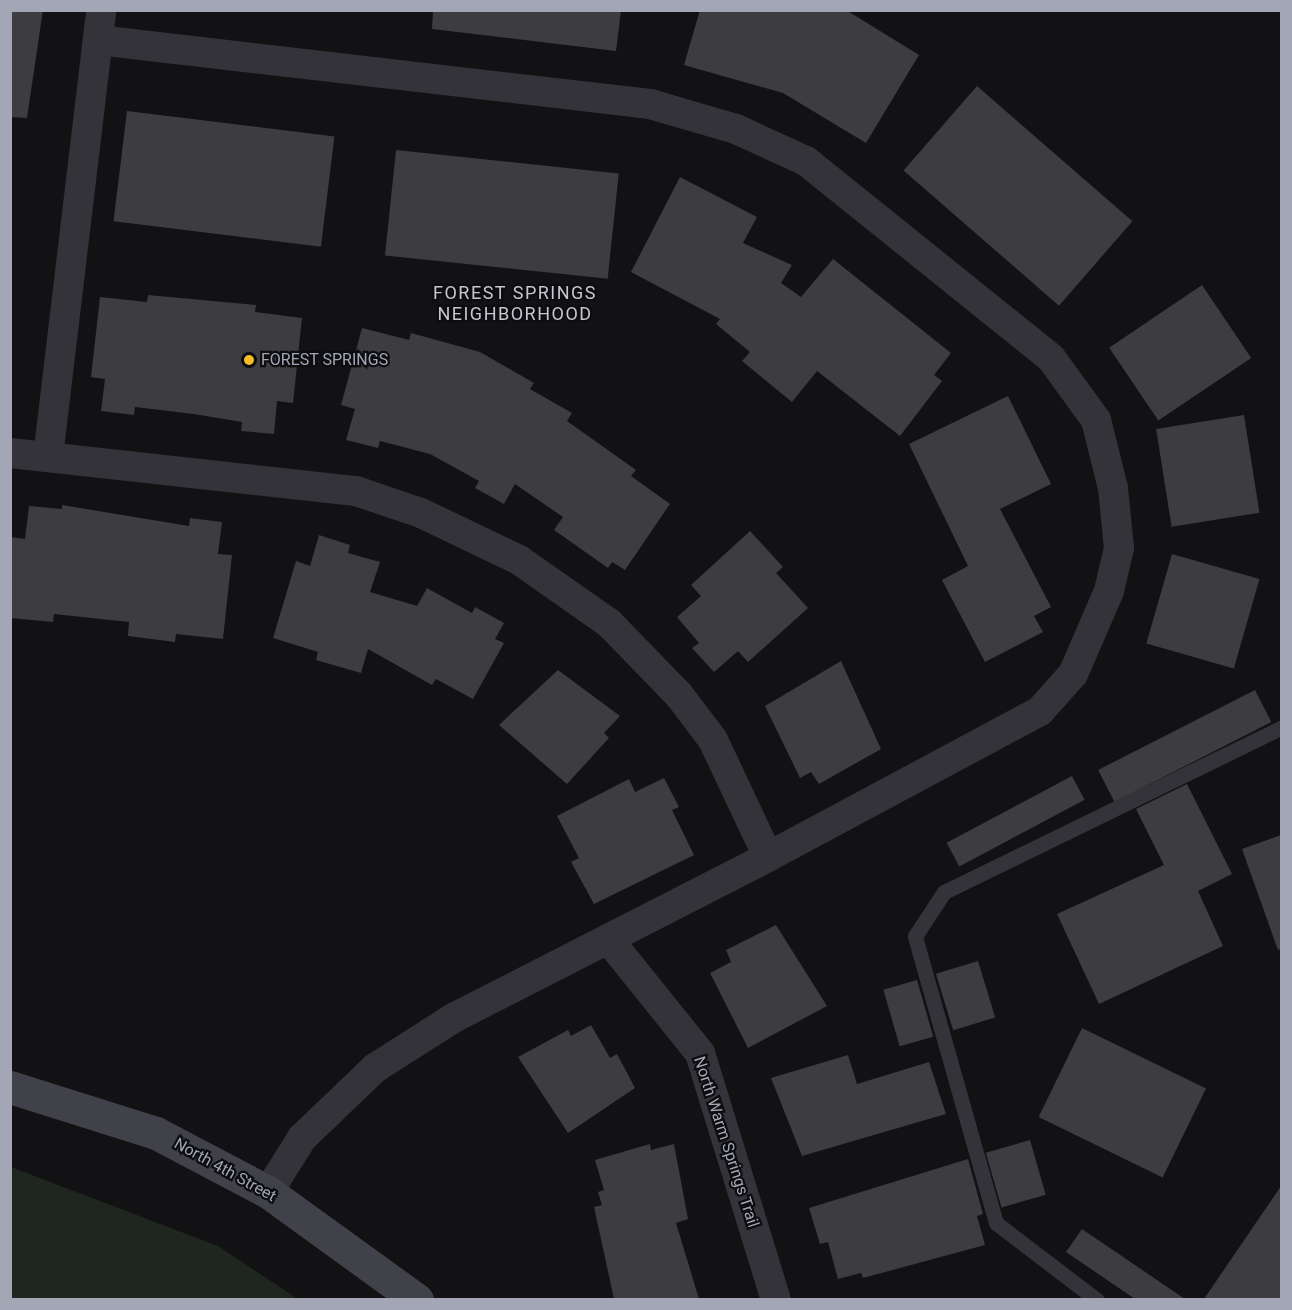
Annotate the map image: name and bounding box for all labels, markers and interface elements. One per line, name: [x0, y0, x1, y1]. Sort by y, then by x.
district label: FOREST SPRINGS NEIGHBORHOOD: [433, 283, 597, 326]
place label: FOREST SPRINGS: [261, 350, 388, 370]
marker: FOREST SPRINGS: [242, 353, 256, 367]
street label: North Warm Springs Trail: [689, 1054, 763, 1230]
street label: North 4th Street: [171, 1134, 279, 1206]

